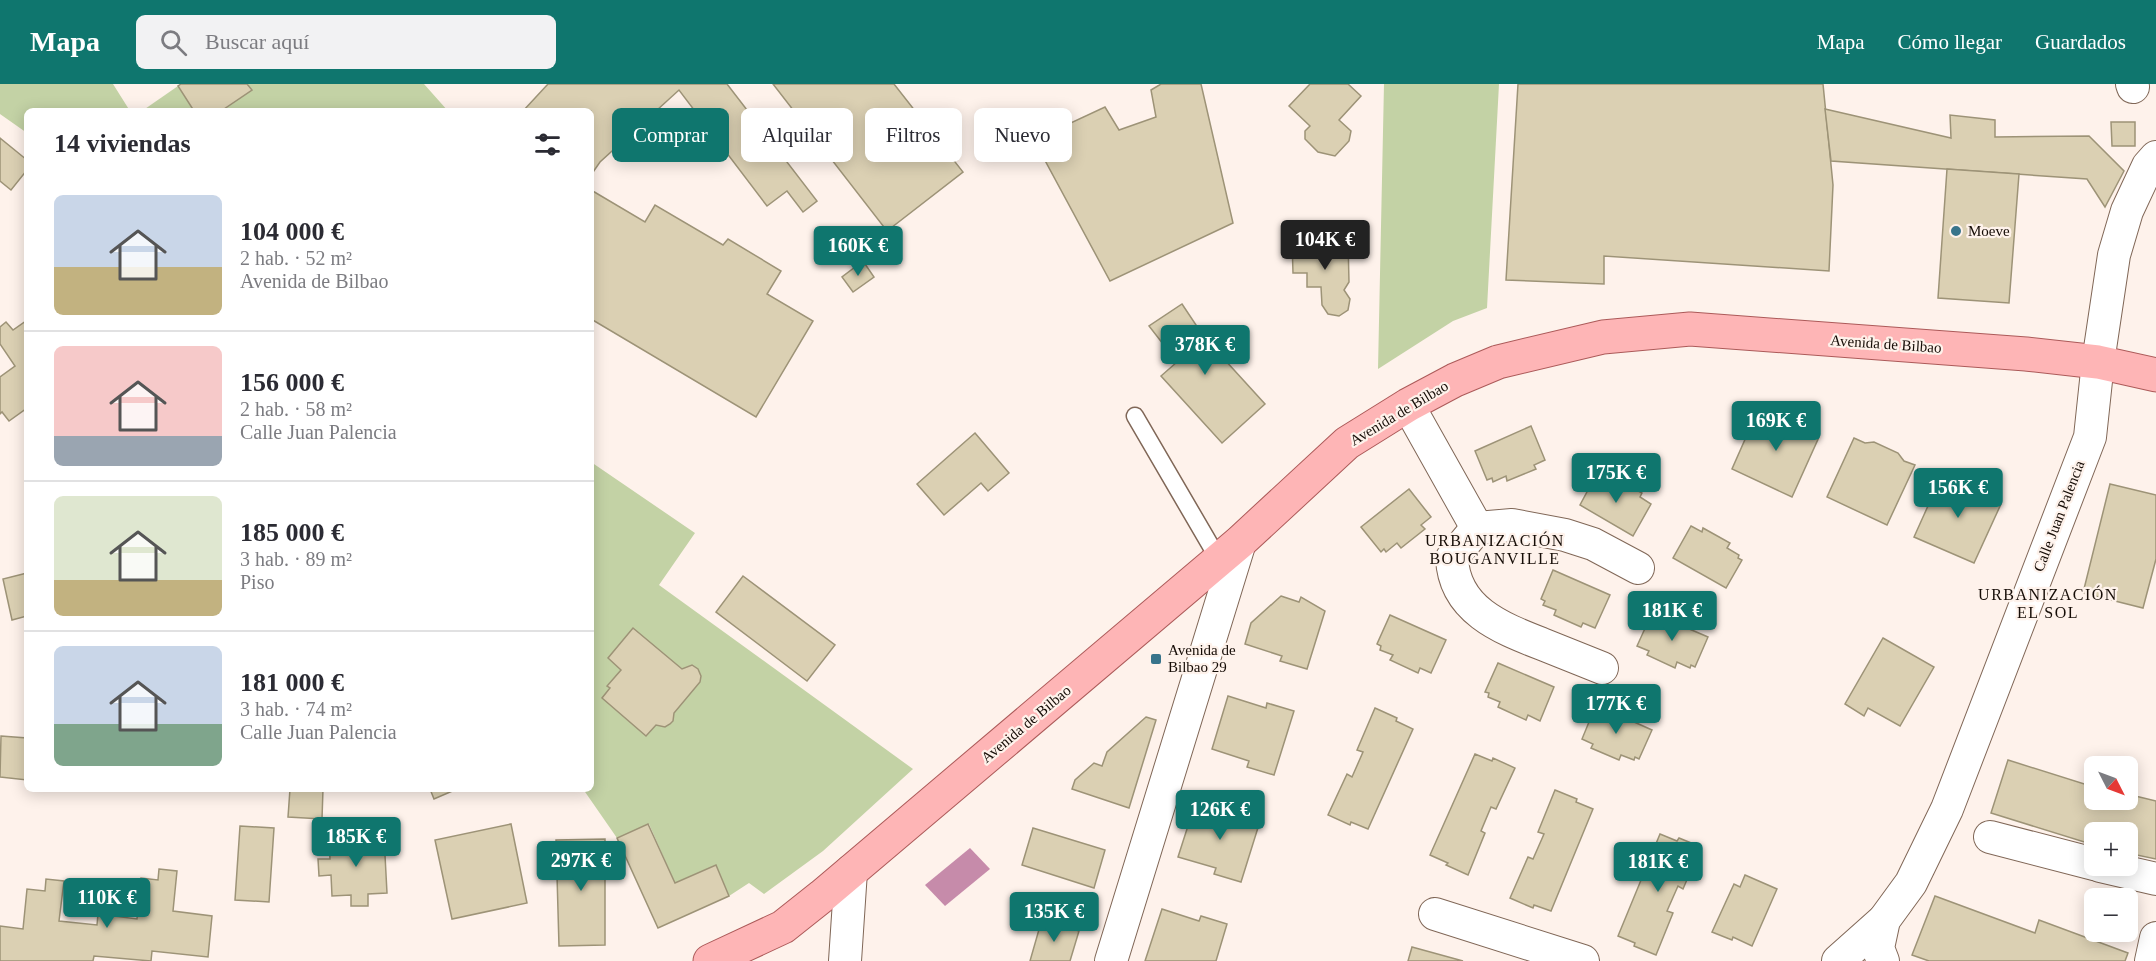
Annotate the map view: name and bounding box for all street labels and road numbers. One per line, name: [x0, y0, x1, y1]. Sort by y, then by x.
street label: Avenida de Bilbao: [1830, 332, 1942, 356]
street label: Avenida de Bilbao: [1347, 377, 1451, 449]
street label: Calle Juan Palencia: [2030, 458, 2088, 574]
street label: Avenida de Bilbao: [978, 682, 1074, 766]

